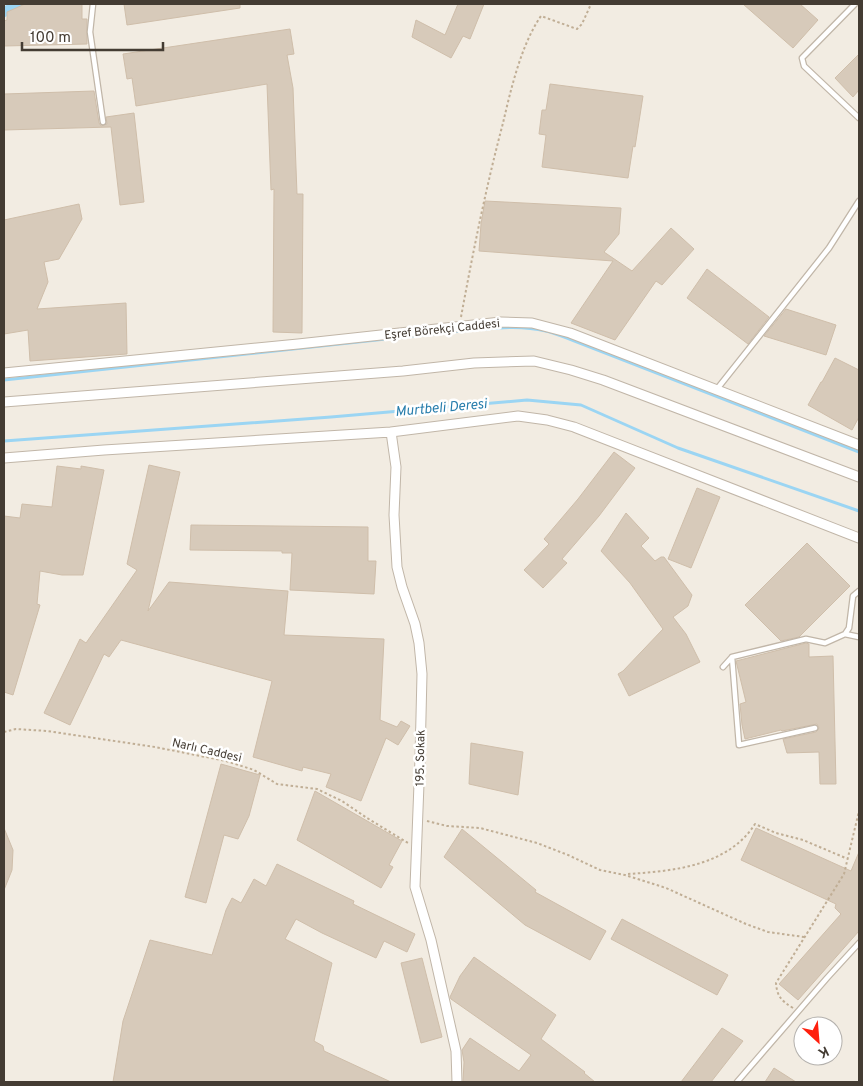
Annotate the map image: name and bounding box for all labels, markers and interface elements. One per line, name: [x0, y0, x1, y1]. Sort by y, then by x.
scale bar: [22, 20, 164, 52]
text: 100 m: [30, 29, 71, 48]
street label: Eşref Börekçi Caddesi: [384, 316, 501, 344]
water label: Murtbeli Deresi: [395, 396, 489, 421]
street label: 195. Sokak: [413, 729, 429, 787]
street label: Narlı Caddesi: [170, 735, 243, 767]
north arrow: [793, 1016, 843, 1066]
text: K: [815, 1042, 831, 1061]

